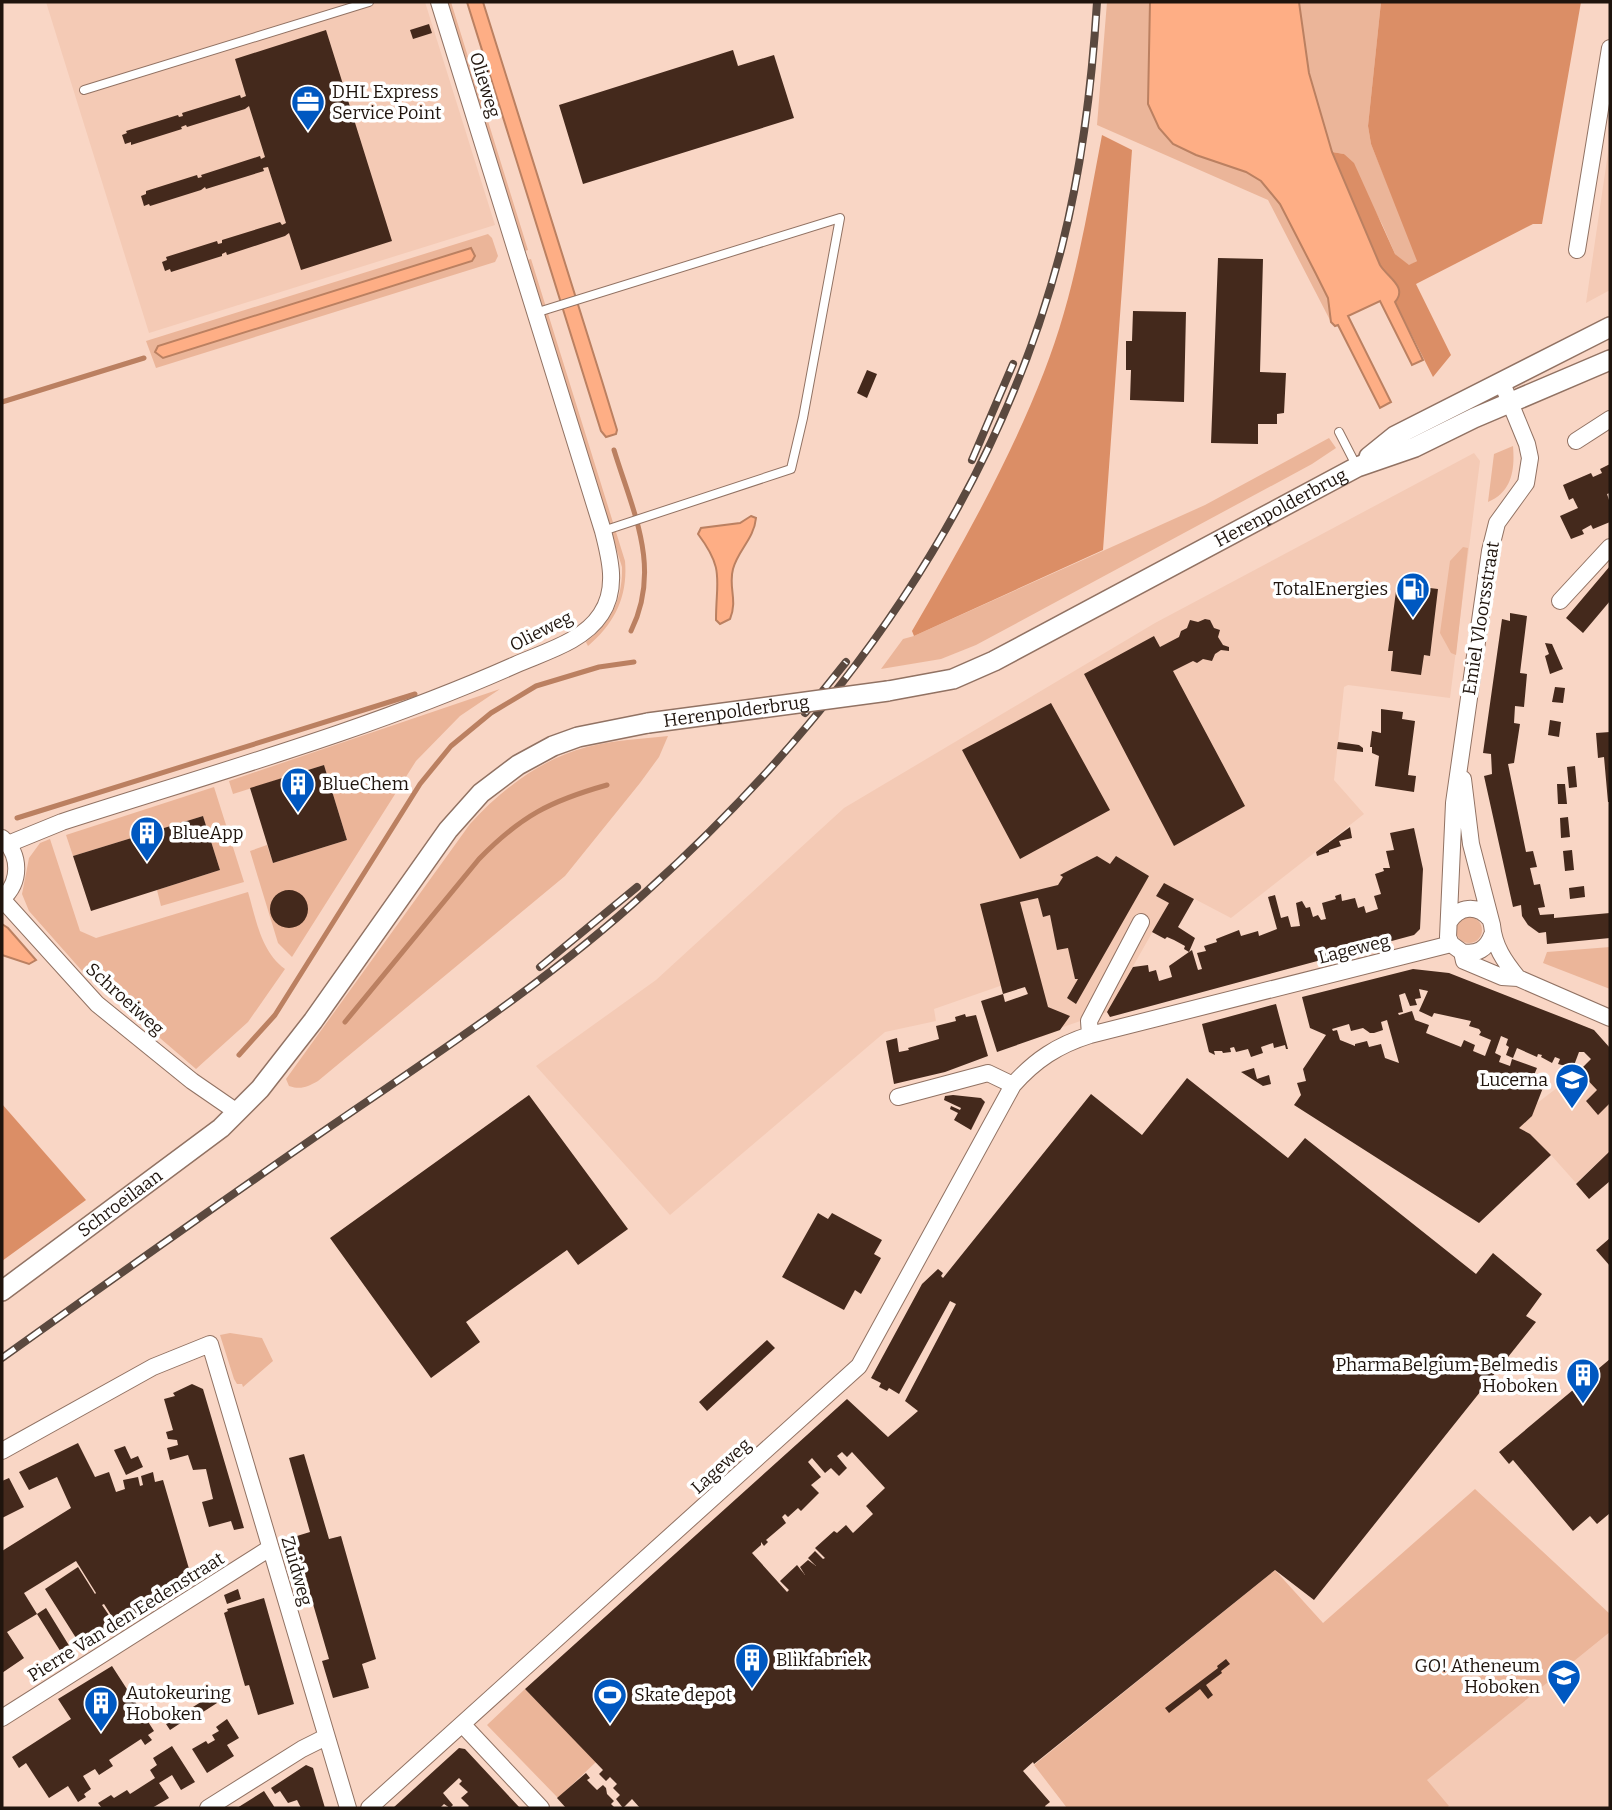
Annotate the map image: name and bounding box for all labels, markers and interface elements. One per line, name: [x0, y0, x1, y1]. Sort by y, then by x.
street label: Olieweg: [465, 50, 505, 120]
place label: DHL Express Service Point: [332, 81, 442, 124]
office icon: DHL Express Service Point: [289, 83, 327, 132]
street label: Herenpolderbrug: [1211, 463, 1351, 552]
street label: Emiel Vloorsstraat: [1458, 539, 1504, 696]
fuel station icon: TotalEnergies: [1394, 570, 1432, 619]
place label: TotalEnergies: [1273, 578, 1388, 600]
street label: Olieweg: [506, 606, 576, 656]
street label: Herenpolderbrug: [662, 691, 810, 732]
building icon: BlueChem: [279, 765, 317, 814]
place label: BlueChem: [322, 773, 409, 795]
building icon: BlueApp: [128, 814, 166, 863]
place label: BlueApp: [172, 822, 243, 844]
street label: Lageweg: [1316, 930, 1392, 968]
street label: Schroeiweg: [81, 958, 169, 1040]
school or university icon: Lucerna: [1553, 1061, 1591, 1110]
place label: Lucerna: [1479, 1069, 1548, 1091]
street label: Schroeilaan: [73, 1164, 167, 1242]
place label: PharmaBelgium-Belmedis Hoboken: [1335, 1354, 1559, 1397]
building icon: PharmaBelgium-Belmedis Hoboken: [1564, 1356, 1602, 1405]
street label: Lageweg: [687, 1433, 755, 1499]
street label: Zuidweg: [277, 1534, 317, 1608]
street label: Pierre Van den Eedenstraat: [24, 1547, 229, 1687]
building icon: Blikfabriek: [733, 1641, 771, 1690]
place label: Blikfabriek: [776, 1649, 868, 1671]
place label: GO! Atheneum Hoboken: [1415, 1655, 1541, 1698]
school or university icon: GO! Atheneum Hoboken: [1545, 1657, 1583, 1706]
sports icon: Skate depot: [591, 1676, 629, 1725]
place label: Autokeuring Hoboken: [126, 1682, 231, 1725]
building icon: Autokeuring Hoboken: [82, 1684, 120, 1733]
place label: Skate depot: [634, 1684, 733, 1706]

